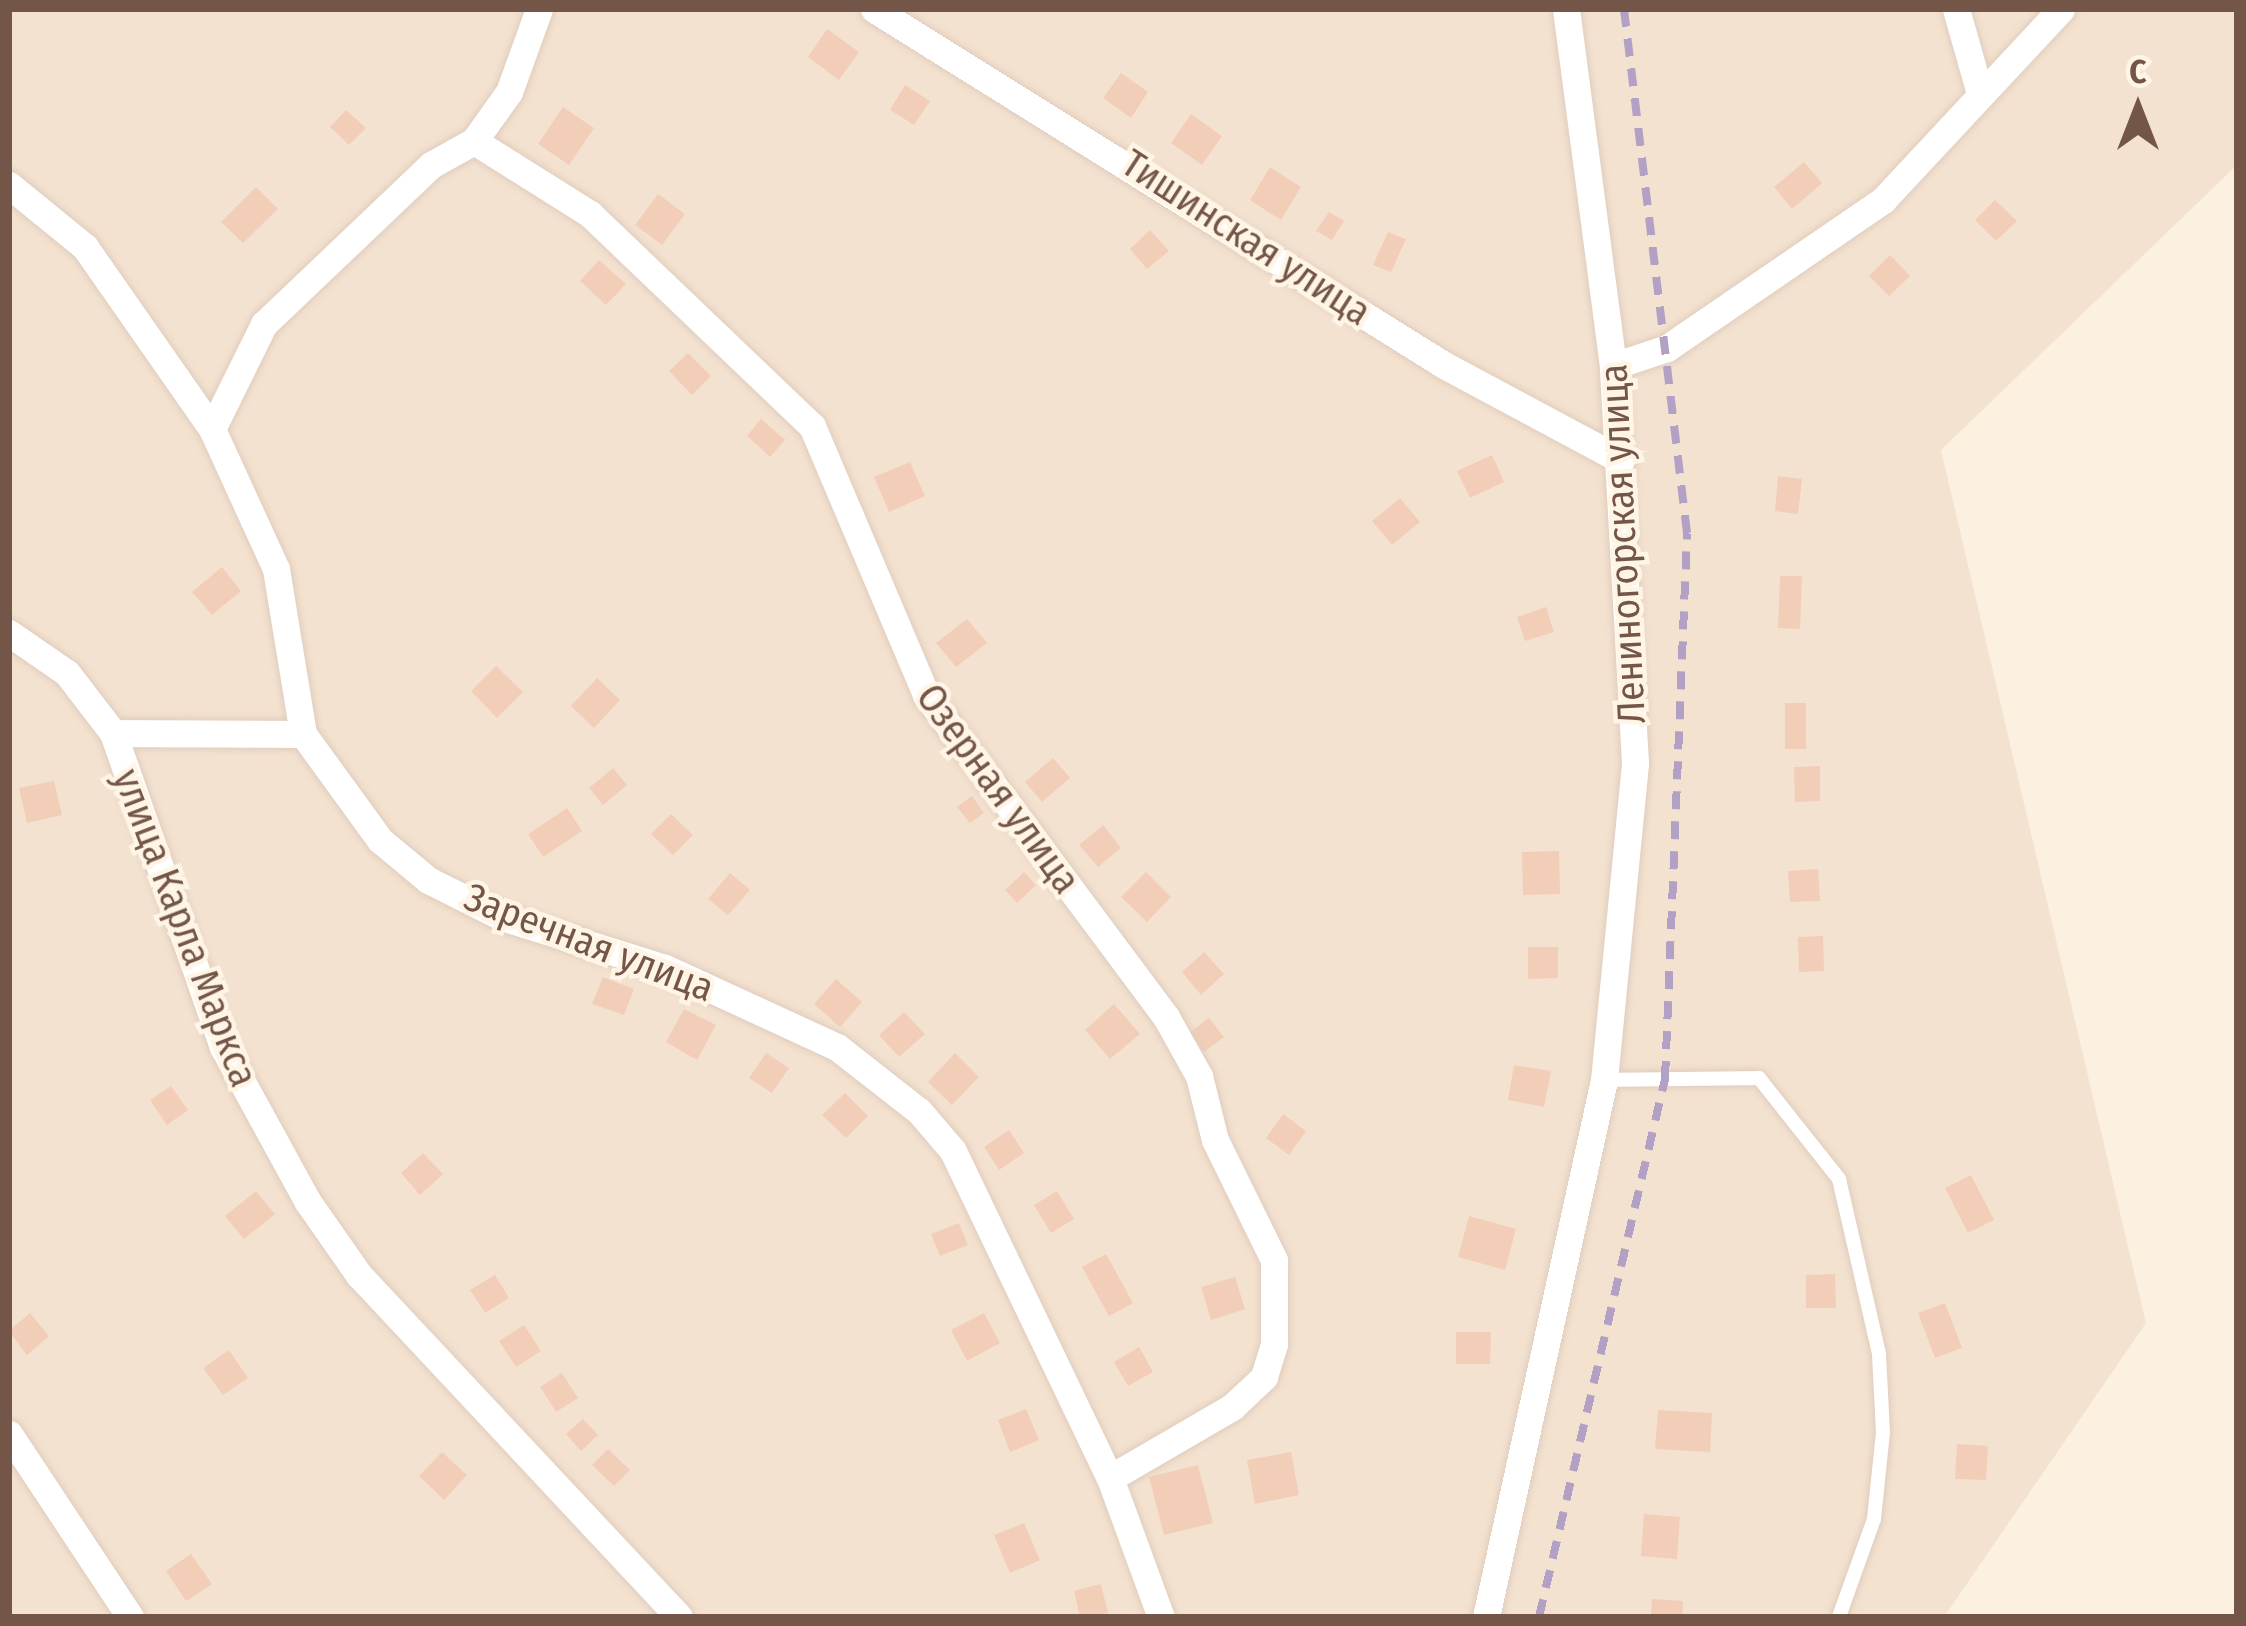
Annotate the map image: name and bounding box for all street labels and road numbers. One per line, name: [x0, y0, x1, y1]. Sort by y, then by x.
street label: Тишинская улица: [1113, 140, 1379, 336]
street label: Лениногорская улица: [1590, 363, 1656, 725]
street label: Озерная улица: [906, 675, 1090, 903]
street label: улица Карла Маркса: [103, 763, 267, 1093]
street label: Заречная улица: [458, 874, 720, 1012]

